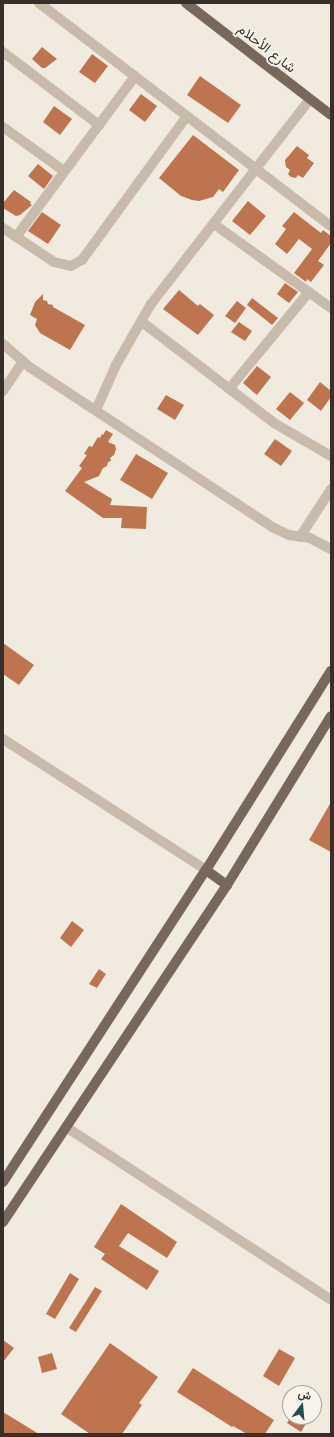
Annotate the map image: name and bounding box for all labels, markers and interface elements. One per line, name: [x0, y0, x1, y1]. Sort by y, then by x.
street label: شارع الأحلام: [235, 20, 299, 76]
north arrow: [282, 1385, 322, 1425]
text: ش: [297, 1386, 313, 1403]

